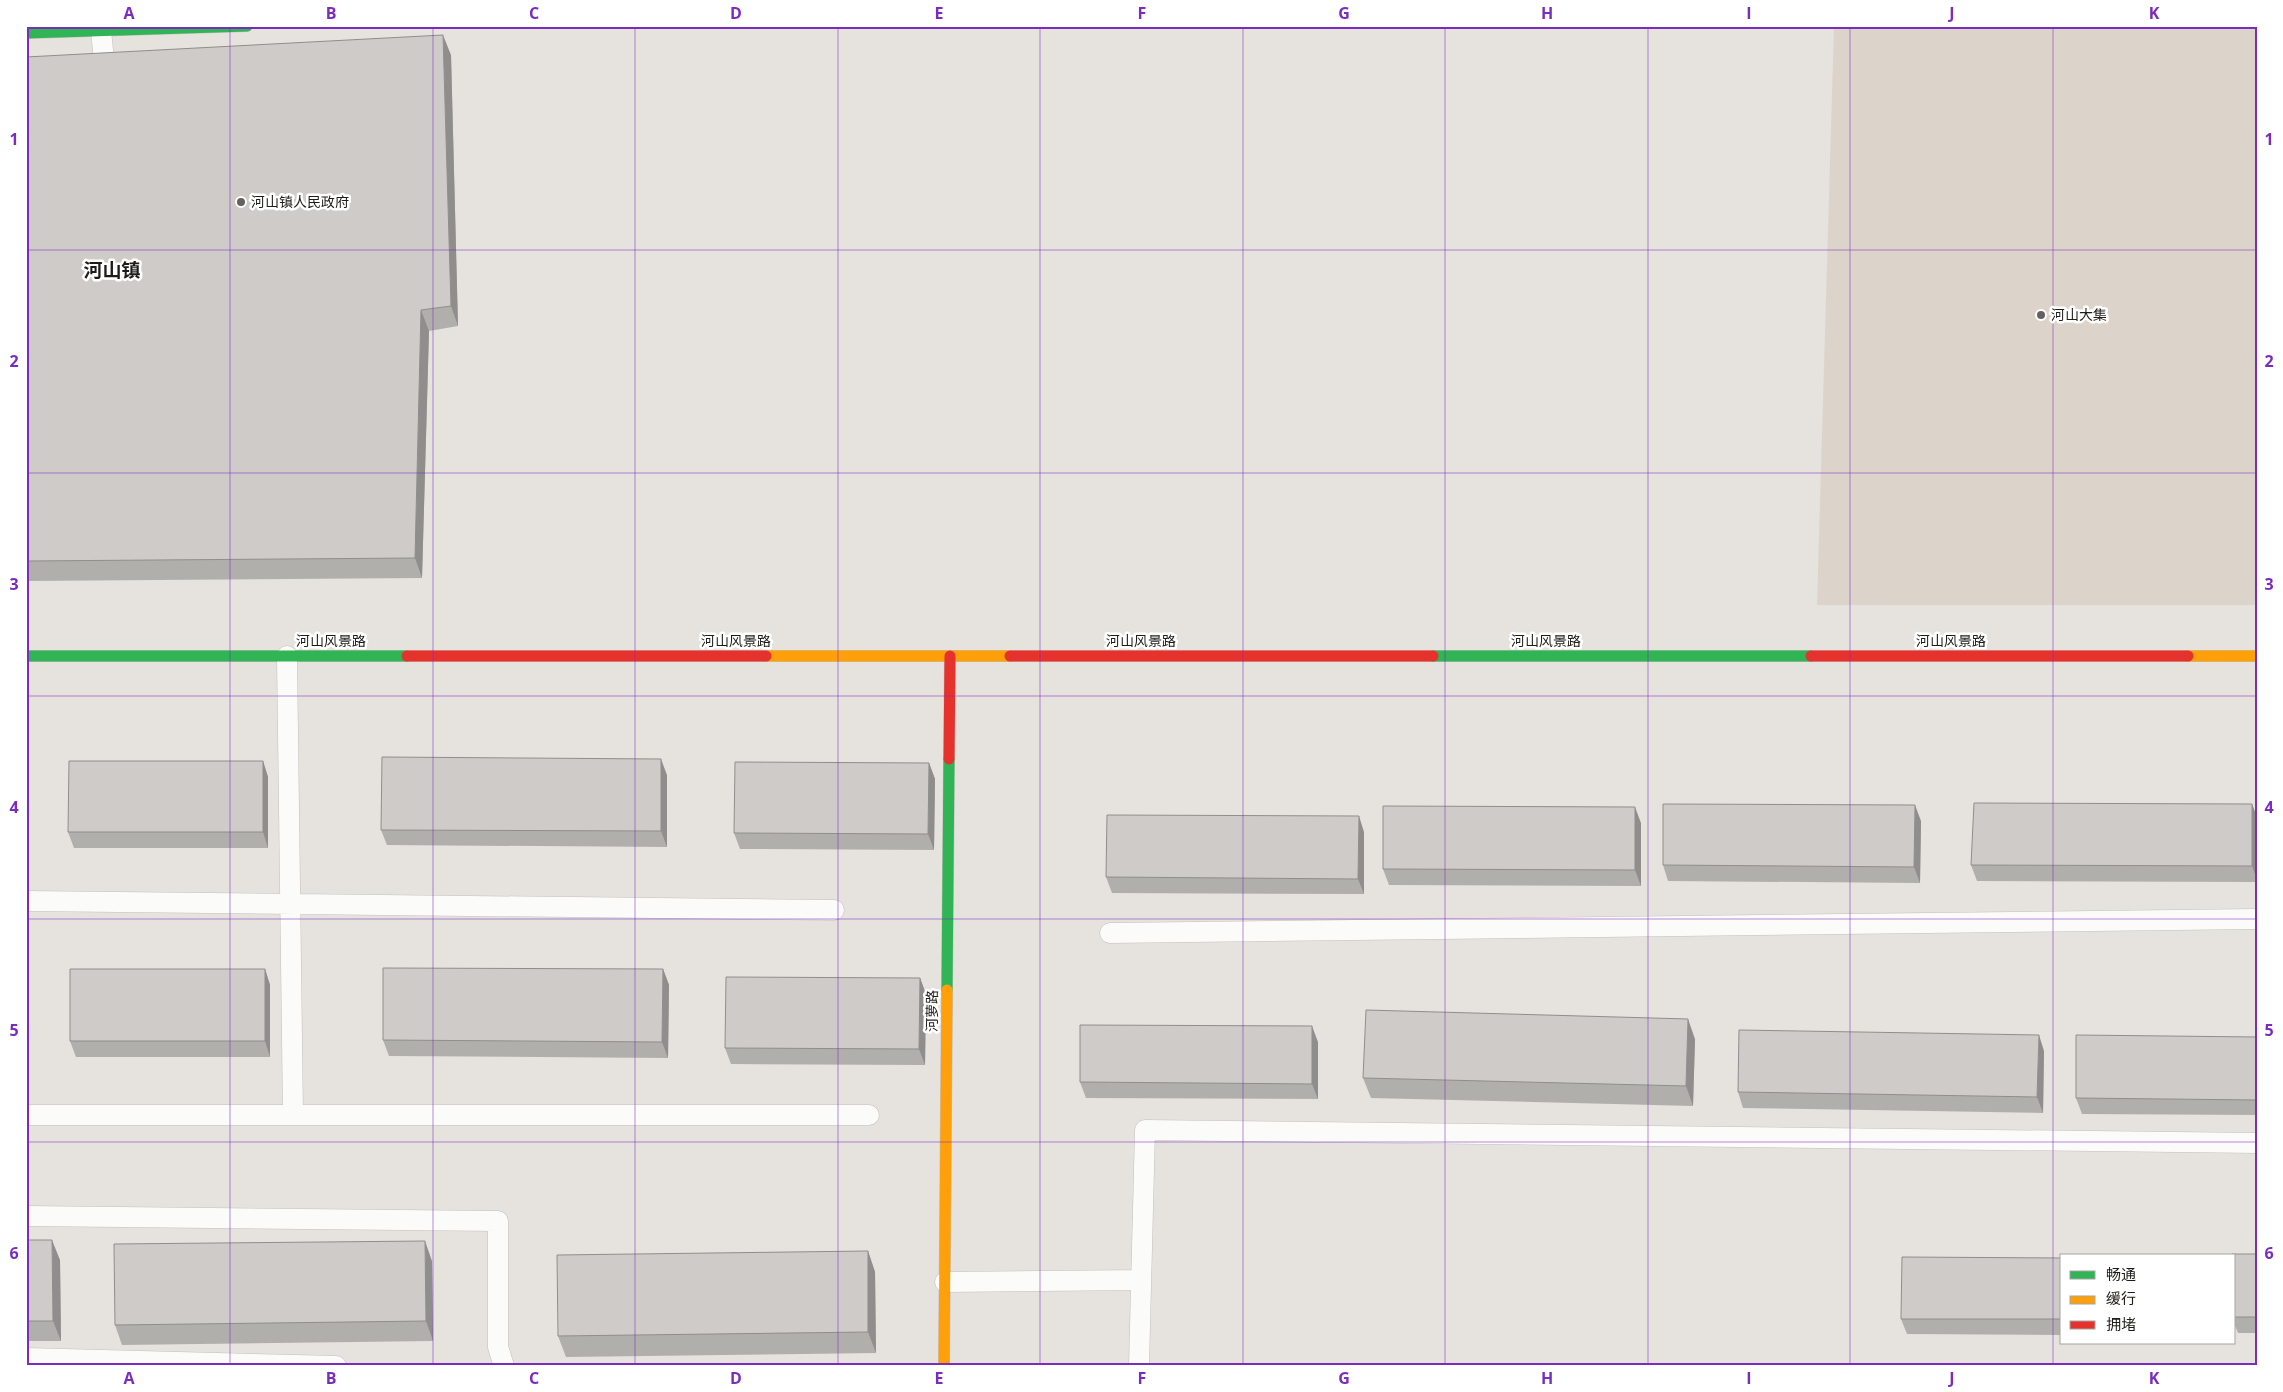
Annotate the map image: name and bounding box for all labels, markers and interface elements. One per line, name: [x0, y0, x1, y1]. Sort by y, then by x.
text: A: [123, 2, 135, 24]
text: B: [326, 2, 336, 24]
text: C: [529, 2, 539, 24]
text: D: [730, 2, 742, 24]
text: E: [935, 2, 944, 24]
text: F: [1138, 2, 1146, 24]
text: G: [1338, 2, 1350, 24]
text: H: [1541, 2, 1553, 24]
text: I: [1746, 2, 1752, 24]
text: J: [1947, 2, 1955, 24]
text: K: [2149, 2, 2160, 24]
text: 1: [9, 128, 19, 150]
text: 1: [2264, 128, 2274, 150]
place label: 河山镇人民政府: [251, 192, 349, 211]
marker: 河山镇人民政府: [235, 196, 247, 208]
district label: 河山镇: [83, 257, 141, 283]
place label: 河山大集: [2051, 305, 2107, 324]
marker: 河山大集: [2035, 309, 2047, 321]
text: 2: [9, 350, 19, 372]
text: 2: [2264, 350, 2274, 372]
text: 3: [9, 573, 19, 595]
text: 3: [2264, 573, 2274, 595]
street label: 河山风景路: [296, 631, 366, 650]
street label: 河山风景路: [701, 631, 771, 650]
street label: 河山风景路: [1106, 631, 1176, 650]
street label: 河山风景路: [1511, 631, 1581, 650]
street label: 河山风景路: [1916, 631, 1986, 650]
text: 4: [9, 796, 19, 818]
text: 4: [2264, 796, 2274, 818]
street label: 河萝路: [922, 990, 941, 1032]
text: 5: [9, 1019, 19, 1041]
text: 5: [2264, 1019, 2274, 1041]
text: 6: [9, 1242, 19, 1264]
text: 6: [2264, 1242, 2274, 1264]
legend: [2060, 1254, 2236, 1344]
text: 畅通: [2106, 1264, 2136, 1284]
text: 缓行: [2106, 1288, 2136, 1308]
text: 拥堵: [2106, 1314, 2136, 1334]
text: A: [123, 1367, 135, 1389]
text: B: [326, 1367, 336, 1389]
text: C: [529, 1367, 539, 1389]
text: D: [730, 1367, 742, 1389]
text: E: [935, 1367, 944, 1389]
text: F: [1138, 1367, 1146, 1389]
text: G: [1338, 1367, 1350, 1389]
text: H: [1541, 1367, 1553, 1389]
text: I: [1746, 1367, 1752, 1389]
text: J: [1947, 1367, 1955, 1389]
text: K: [2149, 1367, 2160, 1389]

